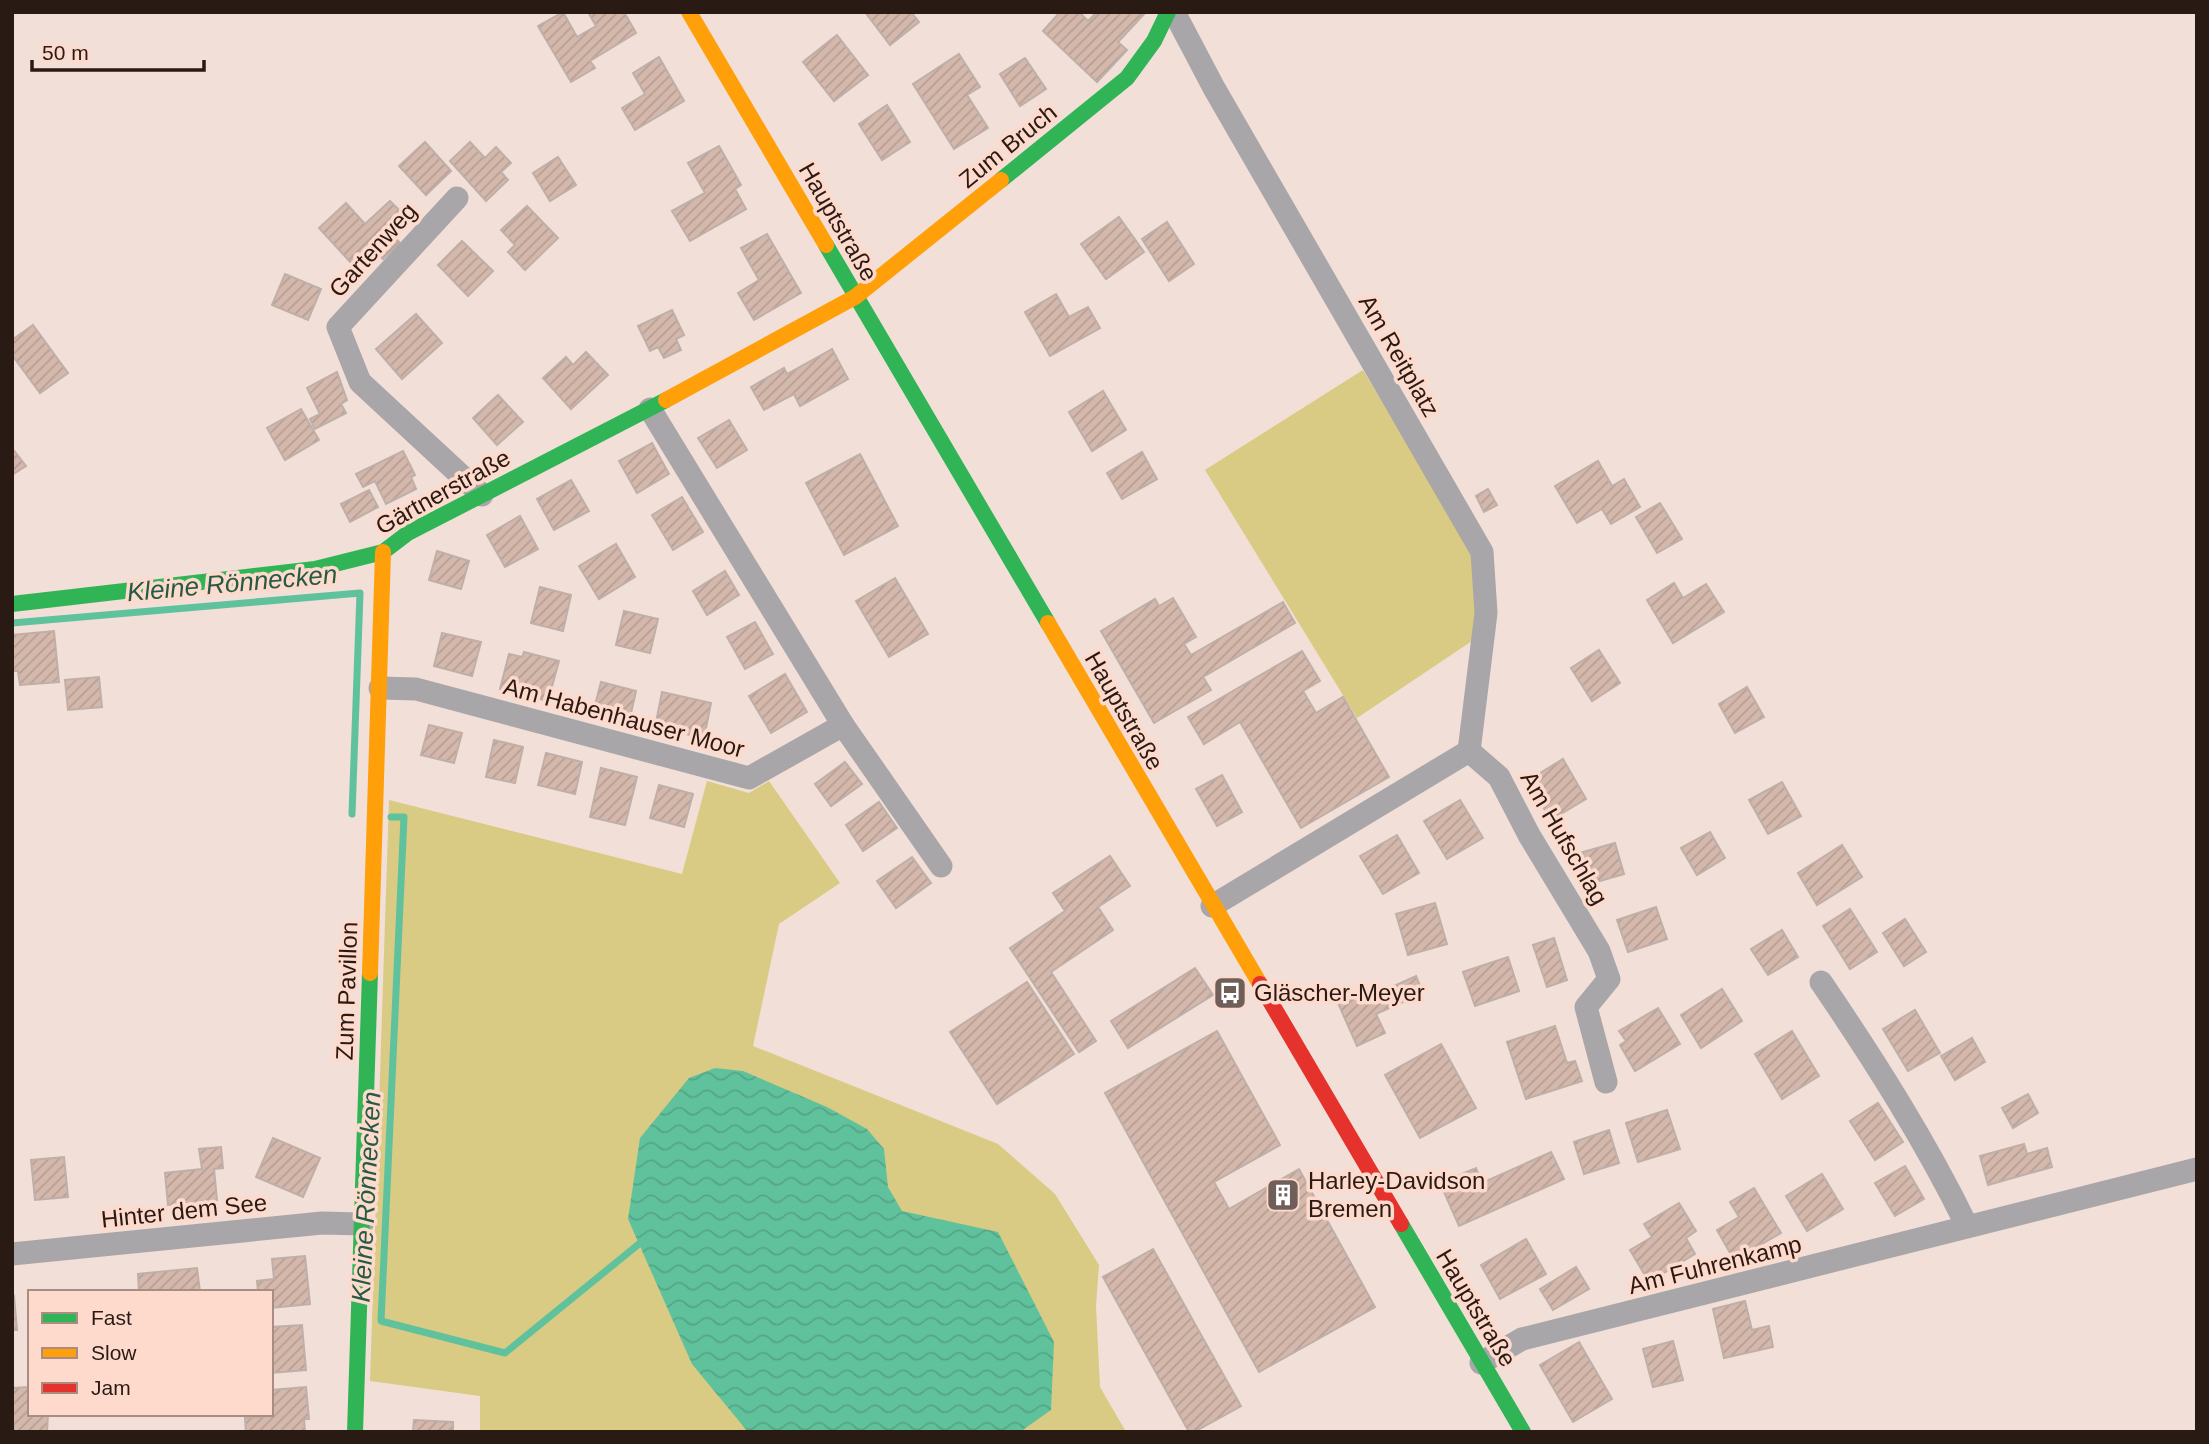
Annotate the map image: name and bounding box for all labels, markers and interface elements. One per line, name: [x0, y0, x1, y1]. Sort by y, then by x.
scale bar: [32, 28, 203, 72]
text: 50 m: [42, 41, 89, 64]
street label: Zum Bruch: [954, 98, 1062, 193]
street label: Hauptstraße: [794, 158, 883, 286]
street label: Gartenweg: [323, 197, 422, 302]
street label: Am Reitplatz: [1354, 290, 1445, 421]
street label: Gärtnerstraße: [371, 444, 515, 540]
water label: Kleine Rönnecken: [126, 559, 338, 607]
street label: Hauptstraße: [1080, 647, 1169, 775]
street label: Am Habenhauser Moor: [501, 672, 747, 763]
street label: Am Hufschlag: [1515, 766, 1613, 909]
street label: Zum Pavillon: [331, 921, 362, 1061]
bus stop icon: Gläscher-Meyer: [1211, 974, 1249, 1012]
place label: Gläscher-Meyer: [1254, 979, 1425, 1006]
water label: Kleine Rönnecken: [345, 1091, 387, 1303]
place label: Harley-Davidson Bremen: [1308, 1167, 1485, 1222]
building icon: Harley-Davidson Bremen: [1264, 1176, 1302, 1214]
street label: Hinter dem See: [100, 1188, 268, 1233]
street label: Am Fuhrenkamp: [1626, 1230, 1804, 1299]
street label: Hauptstraße: [1431, 1244, 1522, 1371]
legend: [28, 1290, 273, 1416]
text: Fast: [91, 1306, 132, 1329]
text: Slow: [91, 1341, 137, 1364]
text: Jam: [91, 1376, 131, 1399]

